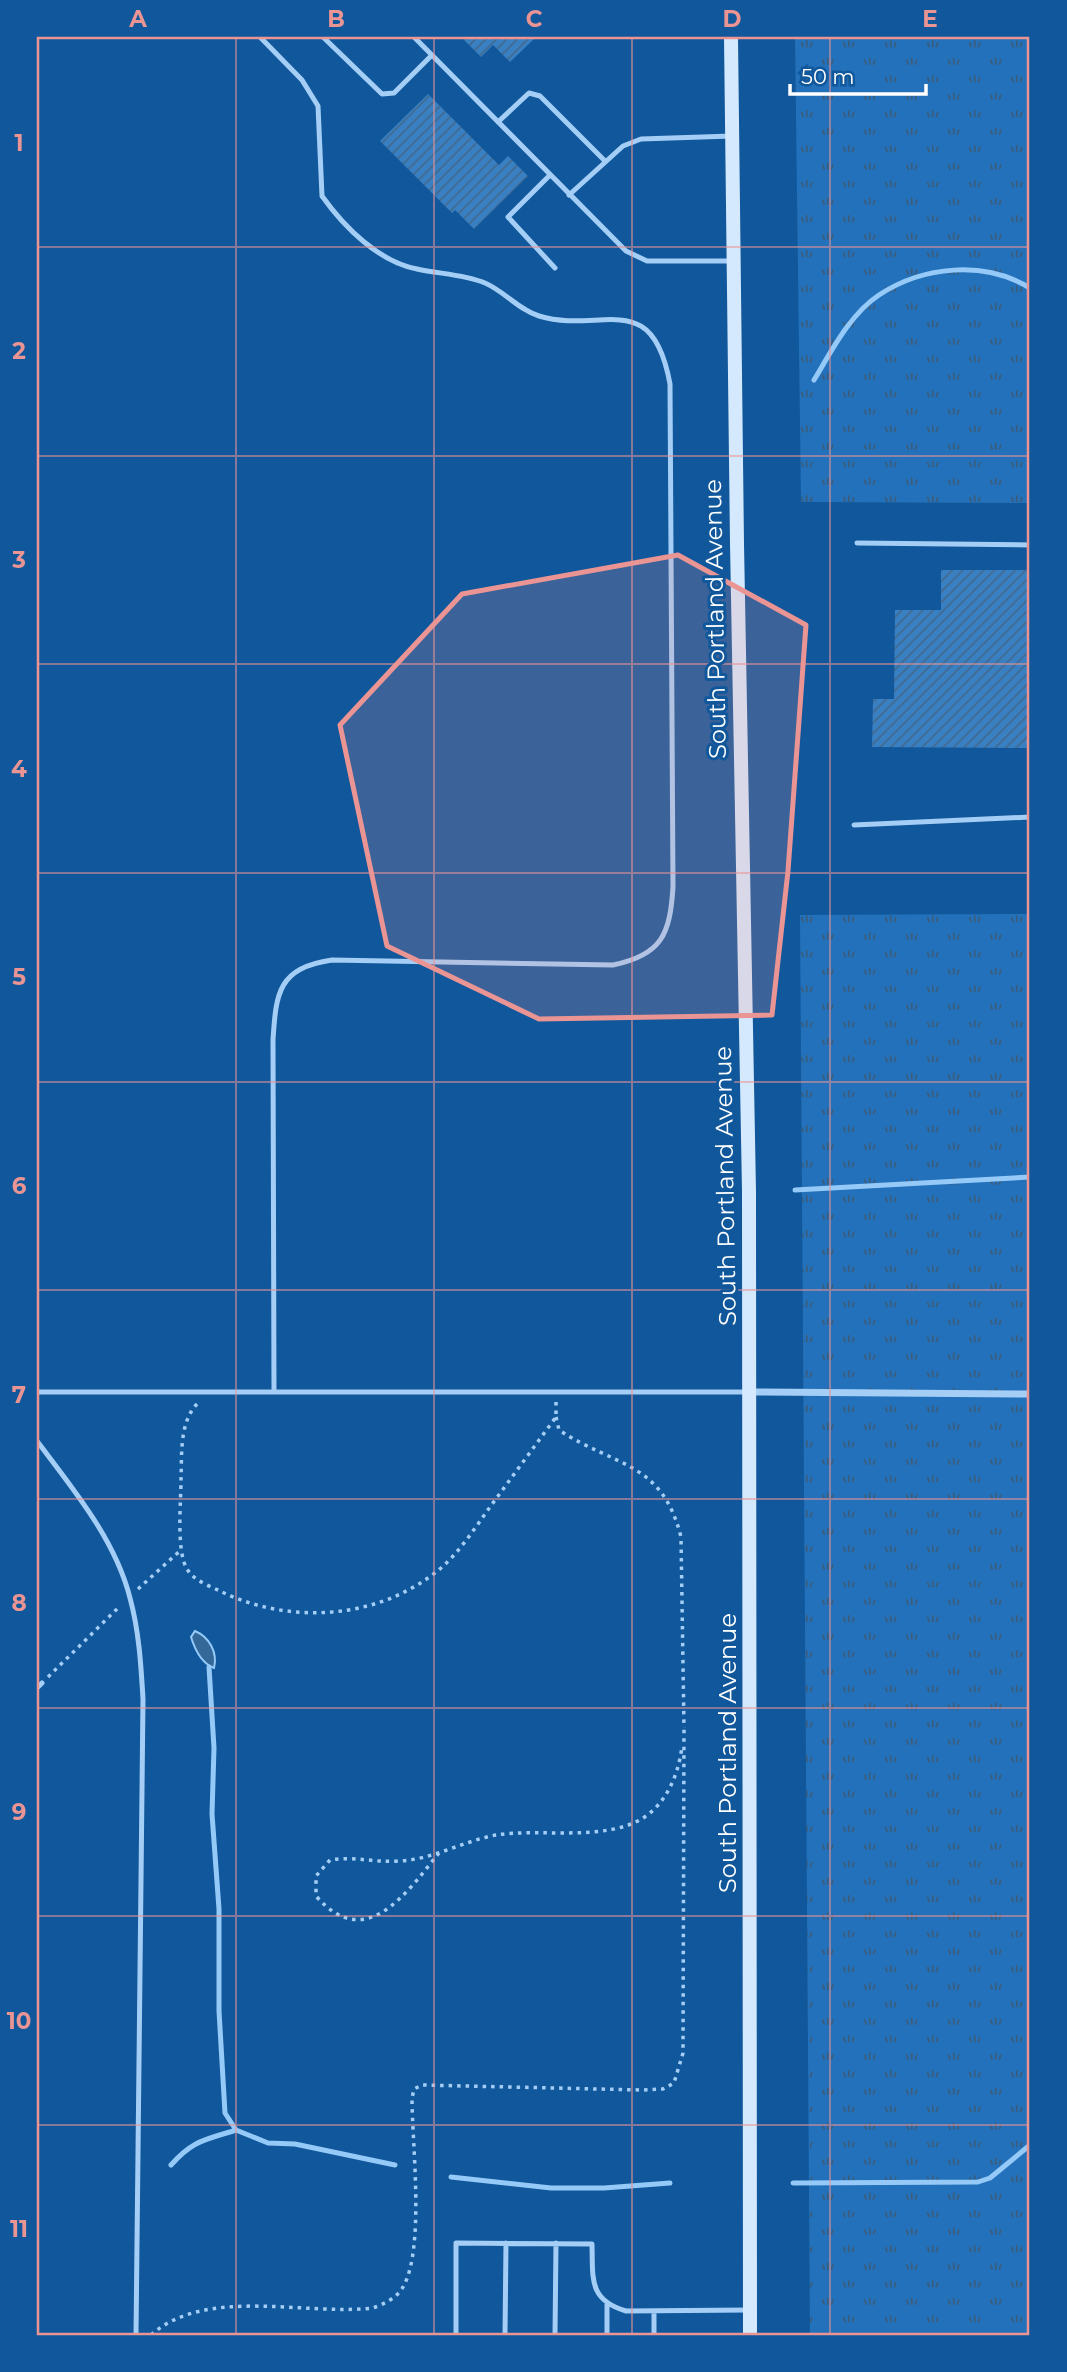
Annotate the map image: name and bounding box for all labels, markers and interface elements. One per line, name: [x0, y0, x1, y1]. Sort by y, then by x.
text: A: [128, 5, 147, 33]
text: B: [327, 5, 345, 33]
text: C: [526, 5, 543, 33]
text: D: [723, 5, 742, 33]
text: E: [922, 5, 938, 33]
scale bar: [790, 52, 927, 96]
text: 50 m: [801, 64, 855, 89]
text: 1: [14, 129, 24, 157]
text: 2: [12, 337, 26, 365]
street label: South Portland Avenue: [698, 479, 732, 759]
text: 3: [11, 546, 26, 574]
text: 4: [11, 755, 27, 783]
text: 5: [12, 963, 26, 991]
street label: South Portland Avenue: [708, 1046, 742, 1326]
text: 6: [12, 1172, 27, 1200]
text: 7: [12, 1381, 26, 1409]
text: 8: [11, 1589, 27, 1617]
street label: South Portland Avenue: [713, 1613, 742, 1893]
text: 9: [12, 1798, 26, 1826]
text: 10: [7, 2007, 31, 2035]
text: 11: [10, 2215, 28, 2243]

